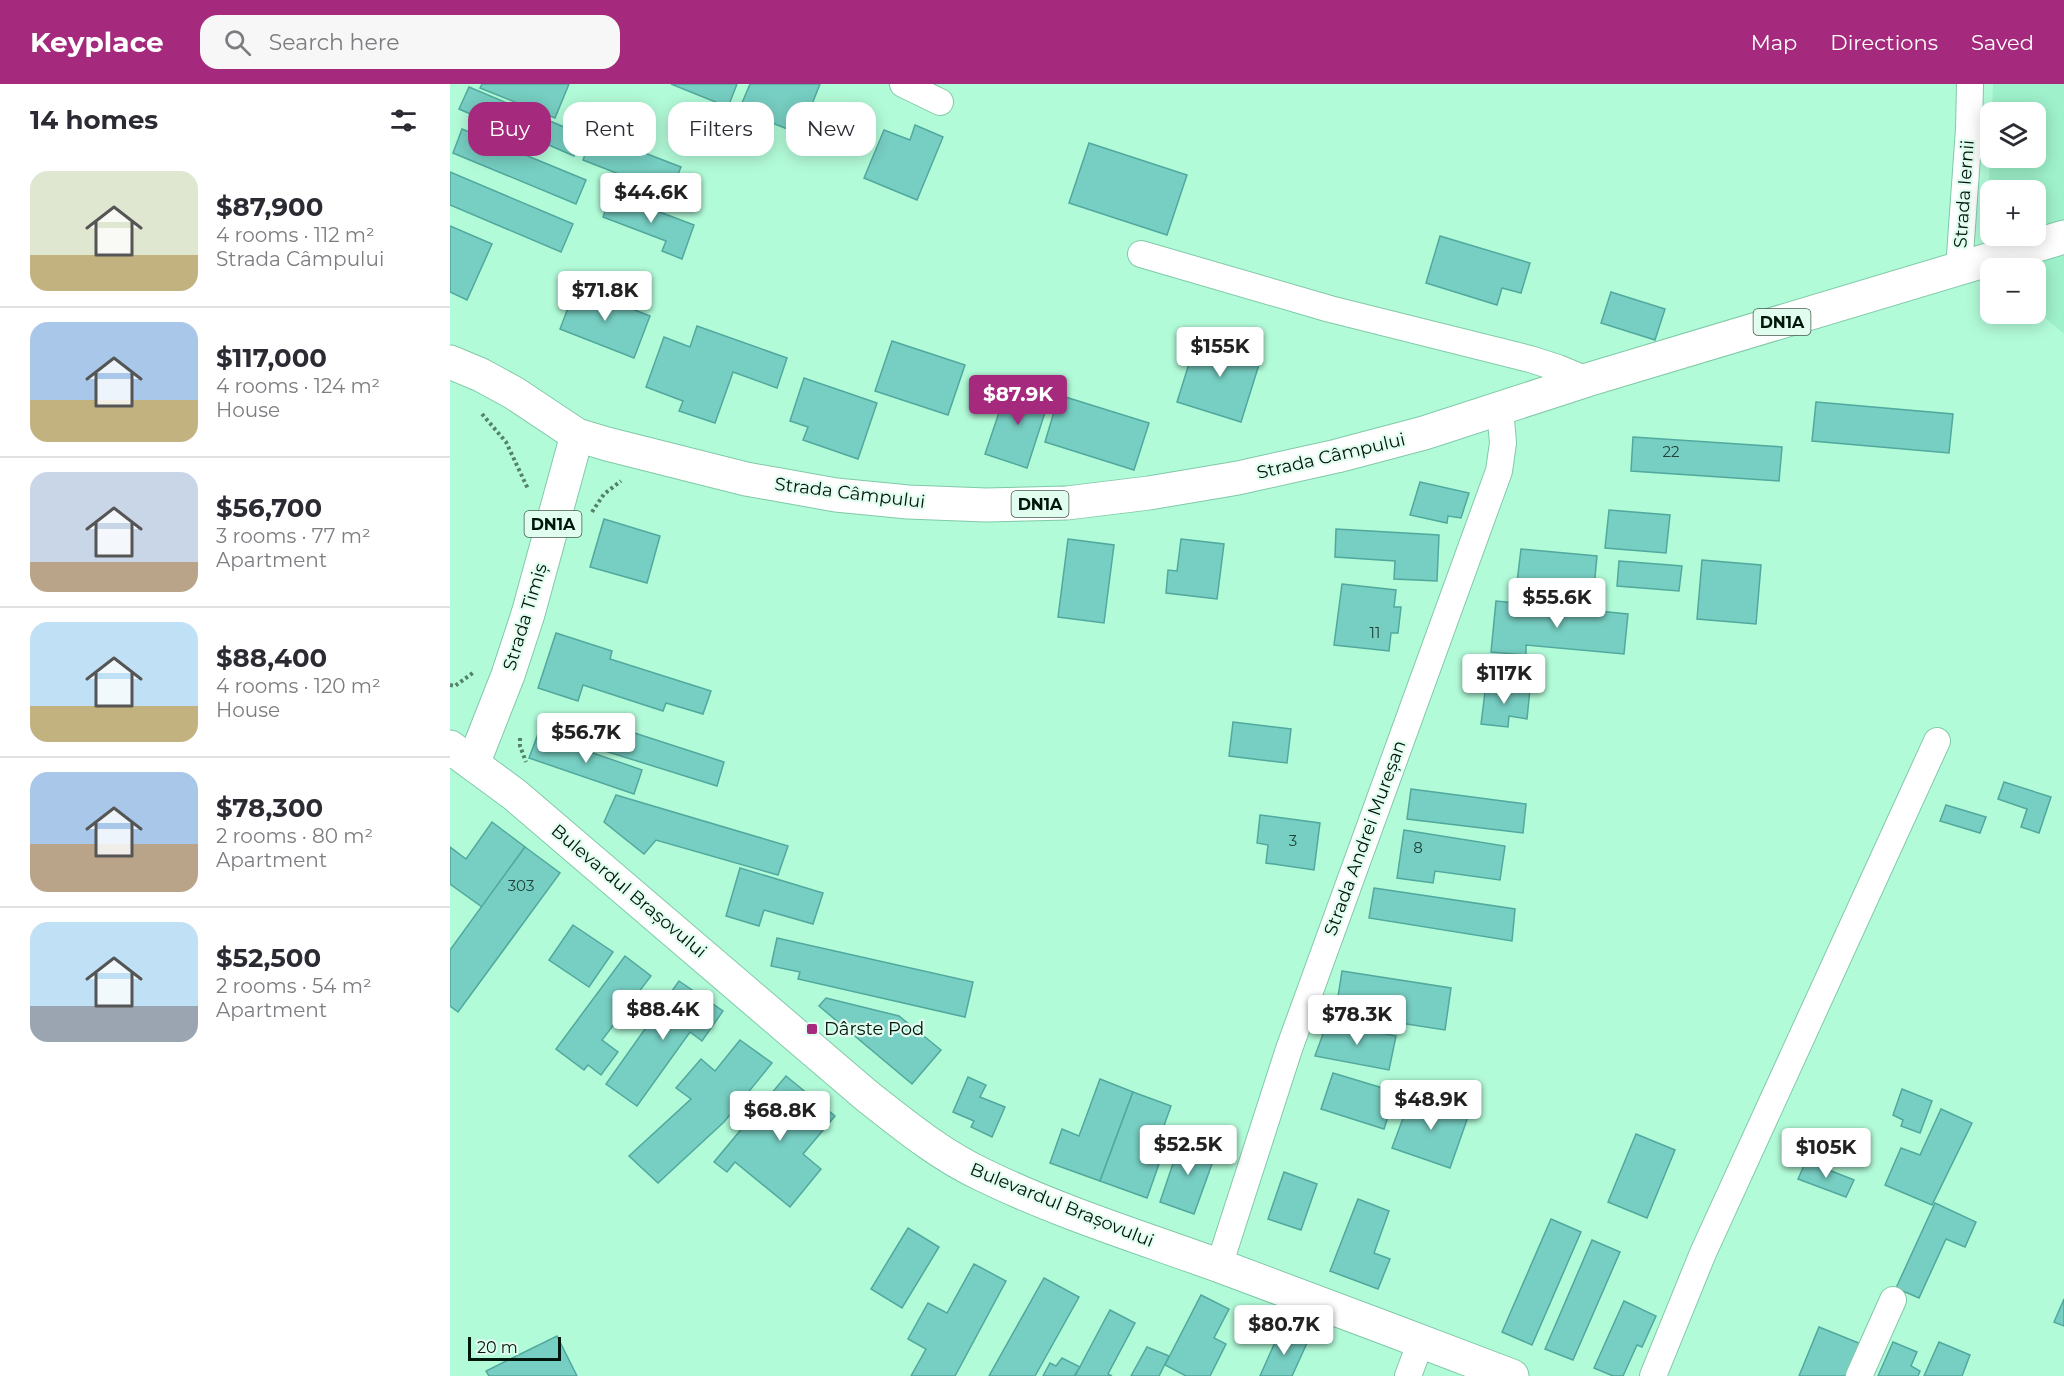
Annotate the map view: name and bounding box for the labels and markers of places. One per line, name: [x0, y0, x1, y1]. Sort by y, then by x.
pin: $44.6K: [602, 173, 700, 224]
pin: $71.8K: [556, 271, 654, 322]
pin: $155K: [1178, 327, 1262, 378]
pin: $87.9K: [969, 375, 1067, 426]
pin: $55.6K: [1508, 578, 1606, 629]
pin: $117K: [1462, 654, 1546, 705]
pin: $56.7K: [537, 713, 635, 764]
pin: $88.4K: [614, 990, 712, 1041]
pin: $78.3K: [1308, 995, 1406, 1046]
place label: Dârste Pod: [824, 1018, 924, 1040]
marker: Dârste Pod: [805, 1022, 819, 1036]
pin: $48.9K: [1382, 1080, 1480, 1131]
pin: $68.8K: [731, 1091, 829, 1142]
pin: $52.5K: [1139, 1125, 1237, 1176]
pin: $105K: [1784, 1128, 1868, 1179]
pin: $80.7K: [1235, 1305, 1333, 1356]

